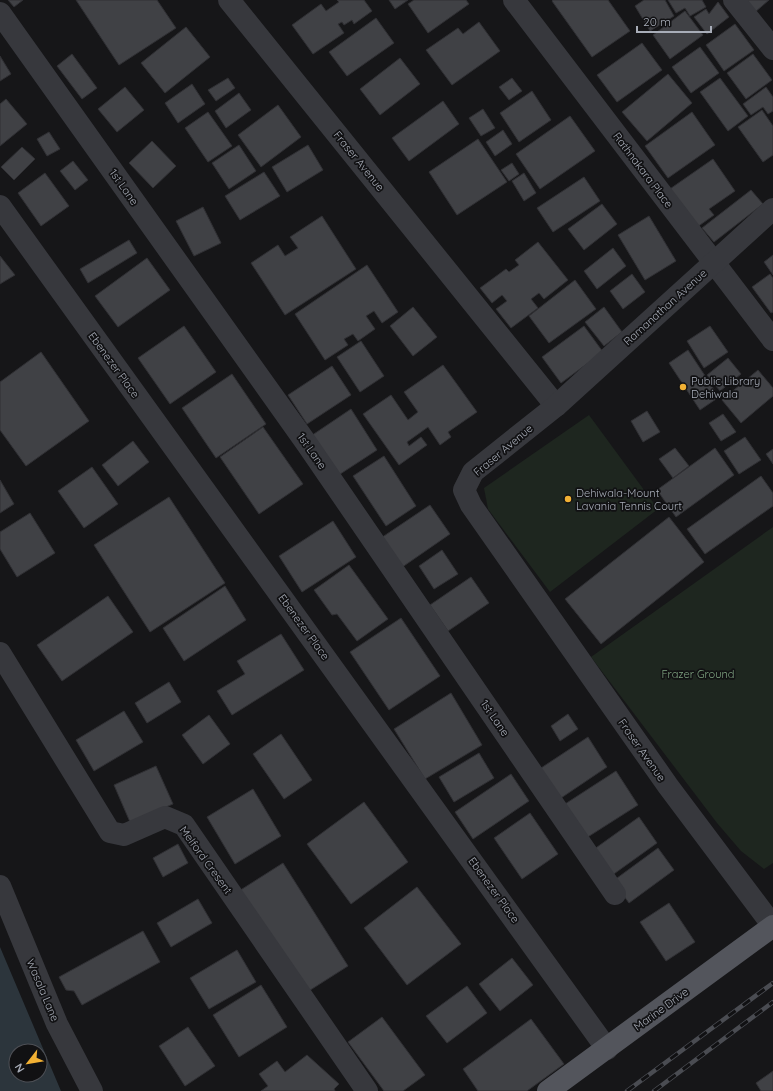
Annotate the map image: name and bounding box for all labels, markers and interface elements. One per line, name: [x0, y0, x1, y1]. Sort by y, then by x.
scale bar: [637, 8, 711, 34]
text: 20 m: [643, 14, 671, 29]
street label: Fraser Avenue: [331, 128, 387, 194]
street label: Rathnakara Place: [610, 129, 676, 211]
street label: 1st Lane: [106, 166, 142, 208]
street label: Ramanathan Avenue: [620, 266, 710, 348]
street label: Ebenezer Place: [85, 329, 143, 401]
place label: Public Library Dehiwala: [691, 374, 760, 401]
marker: Public Library Dehiwala: [678, 382, 688, 392]
street label: Fraser Avenue: [470, 421, 536, 479]
street label: 1st Lane: [294, 430, 330, 472]
place label: Dehiwala-Mount Lavania Tennis Court: [576, 486, 682, 513]
marker: Dehiwala-Mount Lavania Tennis Court: [563, 494, 573, 504]
street label: Ebenezer Place: [275, 591, 333, 663]
park label: Frazer Ground: [661, 667, 735, 681]
street label: 1st Lane: [478, 697, 512, 739]
street label: Fraser Avenue: [615, 716, 669, 784]
street label: Melford Cresent: [177, 823, 235, 897]
street label: Ebenezer Place: [465, 854, 523, 926]
street label: Wasala Lane: [24, 957, 62, 1023]
street label: Marine Drive: [631, 984, 691, 1034]
north arrow: [8, 1043, 48, 1083]
text: N: [11, 1061, 28, 1075]

